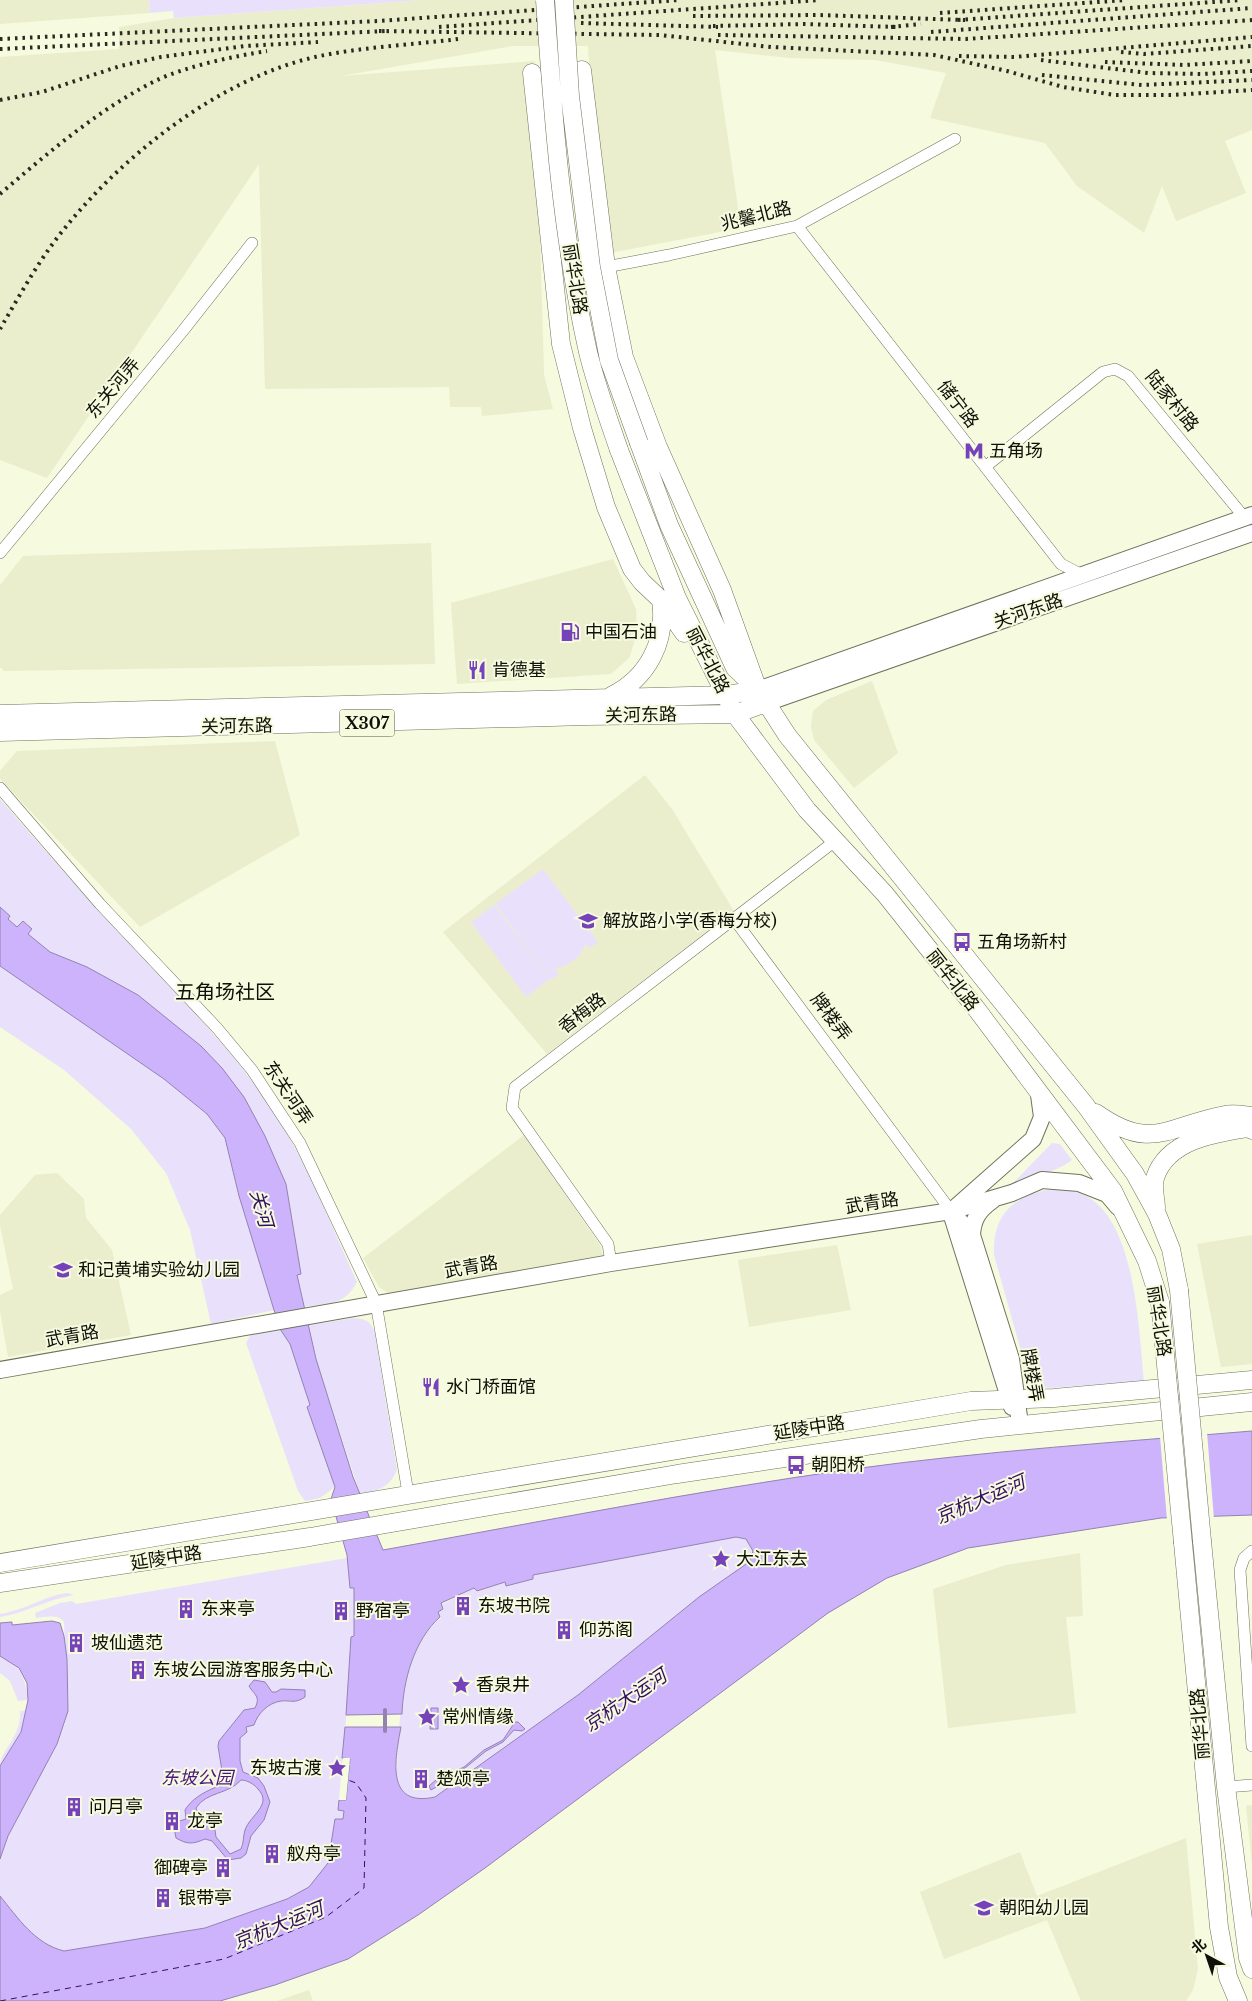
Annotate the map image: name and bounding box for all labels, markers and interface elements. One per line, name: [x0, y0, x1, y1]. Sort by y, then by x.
street label: 兆馨北路: [718, 197, 794, 235]
street label: 丽华北路: [559, 242, 591, 316]
street label: 东关河弄: [81, 353, 145, 423]
street label: 陆家村路: [1141, 366, 1203, 436]
street label: 储宁路: [933, 376, 983, 432]
metro station icon: 五角场: [963, 440, 985, 462]
place label: 五角场: [989, 440, 1043, 462]
street label: 关河东路: [990, 589, 1066, 633]
fuel station icon: 中国石油: [559, 621, 581, 643]
place label: 中国石油: [585, 621, 657, 643]
street label: 丽华北路: [682, 623, 734, 697]
restaurant icon: 肯德基: [466, 659, 488, 681]
place label: 肯德基: [492, 659, 546, 681]
street label: 关河东路: [605, 703, 677, 727]
road number: X307: [340, 710, 394, 736]
street label: 关河东路: [201, 714, 273, 738]
school or university icon: 解放路小学(香梅分校): [577, 910, 599, 932]
place label: 解放路小学(香梅分校): [603, 910, 777, 932]
bus stop icon: 五角场新村: [951, 931, 973, 953]
place label: 五角场新村: [977, 931, 1067, 953]
street label: 丽华北路: [922, 945, 984, 1015]
district label: 五角场社区: [175, 980, 275, 1004]
street label: 香梅路: [554, 988, 610, 1038]
street label: 牌楼弄: [806, 989, 856, 1045]
street label: 东关河弄: [259, 1057, 317, 1129]
water label: 关河: [245, 1187, 279, 1233]
street label: 武青路: [844, 1188, 900, 1218]
street label: 武青路: [443, 1251, 499, 1283]
school or university icon: 和记黄埔实验幼儿园: [52, 1259, 74, 1281]
place label: 和记黄埔实验幼儿园: [78, 1259, 240, 1281]
street label: 丽华北路: [1143, 1284, 1175, 1358]
street label: 武青路: [44, 1320, 100, 1352]
street label: 牌楼弄: [1016, 1347, 1048, 1403]
restaurant icon: 水门桥面馆: [420, 1376, 442, 1398]
place label: 水门桥面馆: [446, 1376, 536, 1398]
street label: 延陵中路: [772, 1412, 846, 1444]
bus stop icon: 朝阳桥: [785, 1454, 807, 1476]
place label: 朝阳桥: [811, 1454, 865, 1476]
water label: 京杭大运河: [932, 1469, 1032, 1529]
street label: 延陵中路: [129, 1542, 203, 1574]
place icon: 大江东去: [710, 1548, 732, 1570]
place label: 大江东去: [736, 1548, 808, 1570]
building icon: 东坡书院: [452, 1595, 474, 1617]
place label: 东坡书院: [478, 1595, 550, 1617]
building icon: 东来亭: [175, 1598, 197, 1620]
place label: 东来亭: [201, 1598, 255, 1620]
building icon: 野宿亭: [330, 1600, 352, 1622]
place label: 野宿亭: [356, 1600, 410, 1622]
building icon: 仰苏阁: [553, 1619, 575, 1641]
place label: 仰苏阁: [579, 1619, 633, 1641]
building icon: 坡仙遗范: [65, 1632, 87, 1654]
place label: 坡仙遗范: [91, 1632, 163, 1654]
building icon: 东坡公园游客服务中心: [127, 1659, 149, 1681]
place label: 东坡公园游客服务中心: [153, 1659, 333, 1681]
water label: 京杭大运河: [579, 1662, 674, 1737]
place icon: 香泉井: [450, 1674, 472, 1696]
place label: 香泉井: [476, 1674, 530, 1696]
street label: 丽华北路: [1186, 1687, 1214, 1761]
place icon: 常州情缘: [416, 1706, 438, 1728]
place label: 常州情缘: [442, 1706, 514, 1728]
place label: 东坡古渡: [250, 1757, 322, 1779]
place icon: 东坡古渡: [326, 1757, 348, 1779]
park label: 东坡公园: [161, 1767, 236, 1789]
building icon: 楚颂亭: [410, 1768, 432, 1790]
place label: 楚颂亭: [436, 1768, 490, 1790]
building icon: 问月亭: [63, 1796, 85, 1818]
place label: 问月亭: [89, 1796, 143, 1818]
building icon: 龙亭: [161, 1810, 183, 1832]
place label: 龙亭: [187, 1810, 223, 1832]
building icon: 舣舟亭: [261, 1843, 283, 1865]
place label: 舣舟亭: [287, 1843, 341, 1865]
place label: 御碑亭: [154, 1857, 208, 1879]
building icon: 御碑亭: [212, 1857, 234, 1879]
building icon: 银带亭: [152, 1887, 174, 1909]
place label: 银带亭: [178, 1887, 232, 1909]
water label: 京杭大运河: [230, 1896, 330, 1954]
school or university icon: 朝阳幼儿园: [973, 1897, 995, 1919]
place label: 朝阳幼儿园: [999, 1897, 1089, 1919]
north arrow: [1182, 1931, 1232, 1981]
text: 北: [1187, 1935, 1210, 1957]

